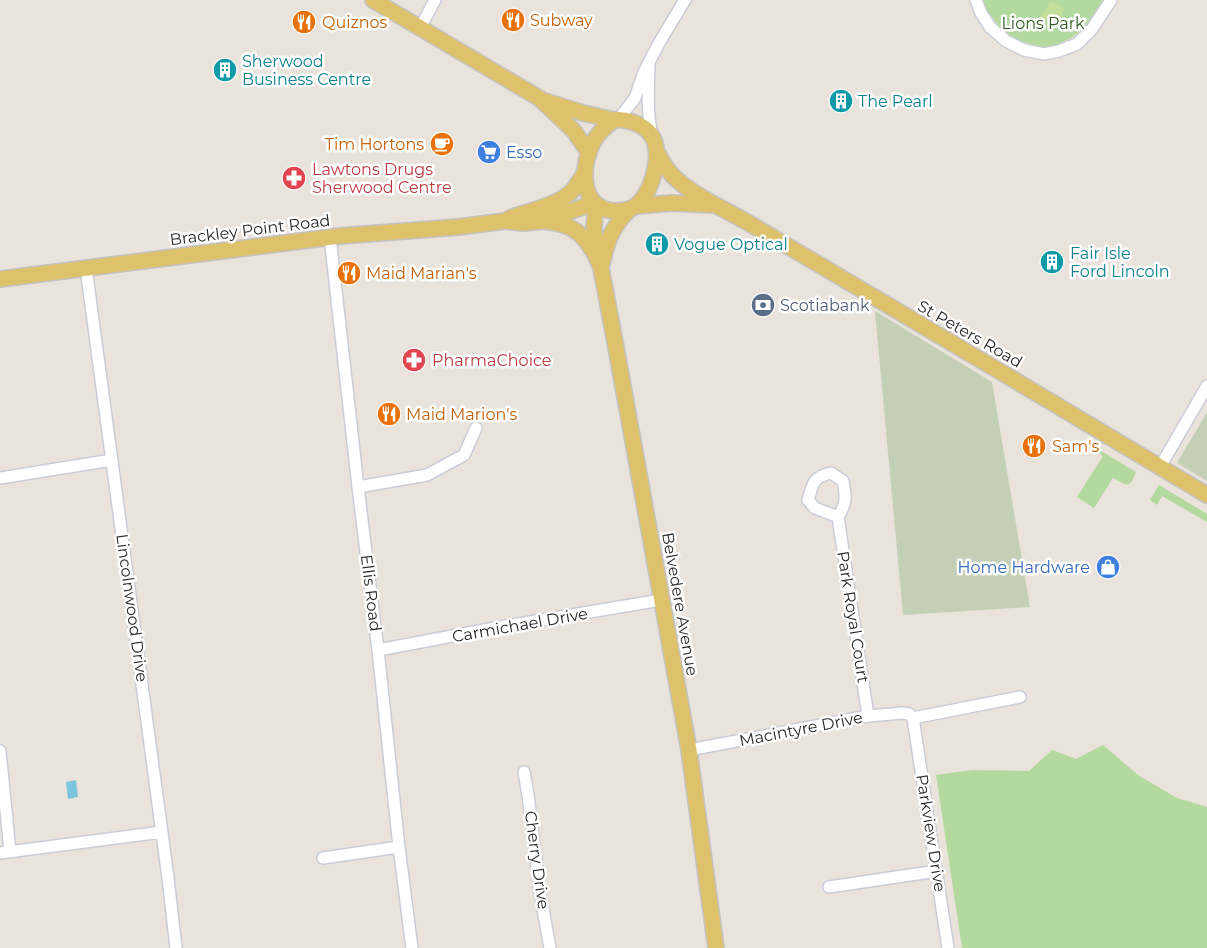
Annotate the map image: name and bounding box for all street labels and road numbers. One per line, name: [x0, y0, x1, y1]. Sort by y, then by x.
street label: Brackley Point Road: [169, 211, 331, 249]
street label: St Peters Road: [914, 296, 1026, 372]
street label: Belvedere Avenue: [658, 531, 702, 677]
street label: Lincolnwood Drive: [112, 533, 152, 683]
street label: Park Royal Court: [833, 550, 873, 685]
street label: Ellis Road: [357, 553, 385, 633]
street label: Carmichael Drive: [451, 604, 589, 646]
street label: Macintyre Drive: [738, 708, 864, 750]
street label: Parkview Drive: [912, 773, 950, 893]
street label: Cherry Drive: [521, 810, 553, 910]

